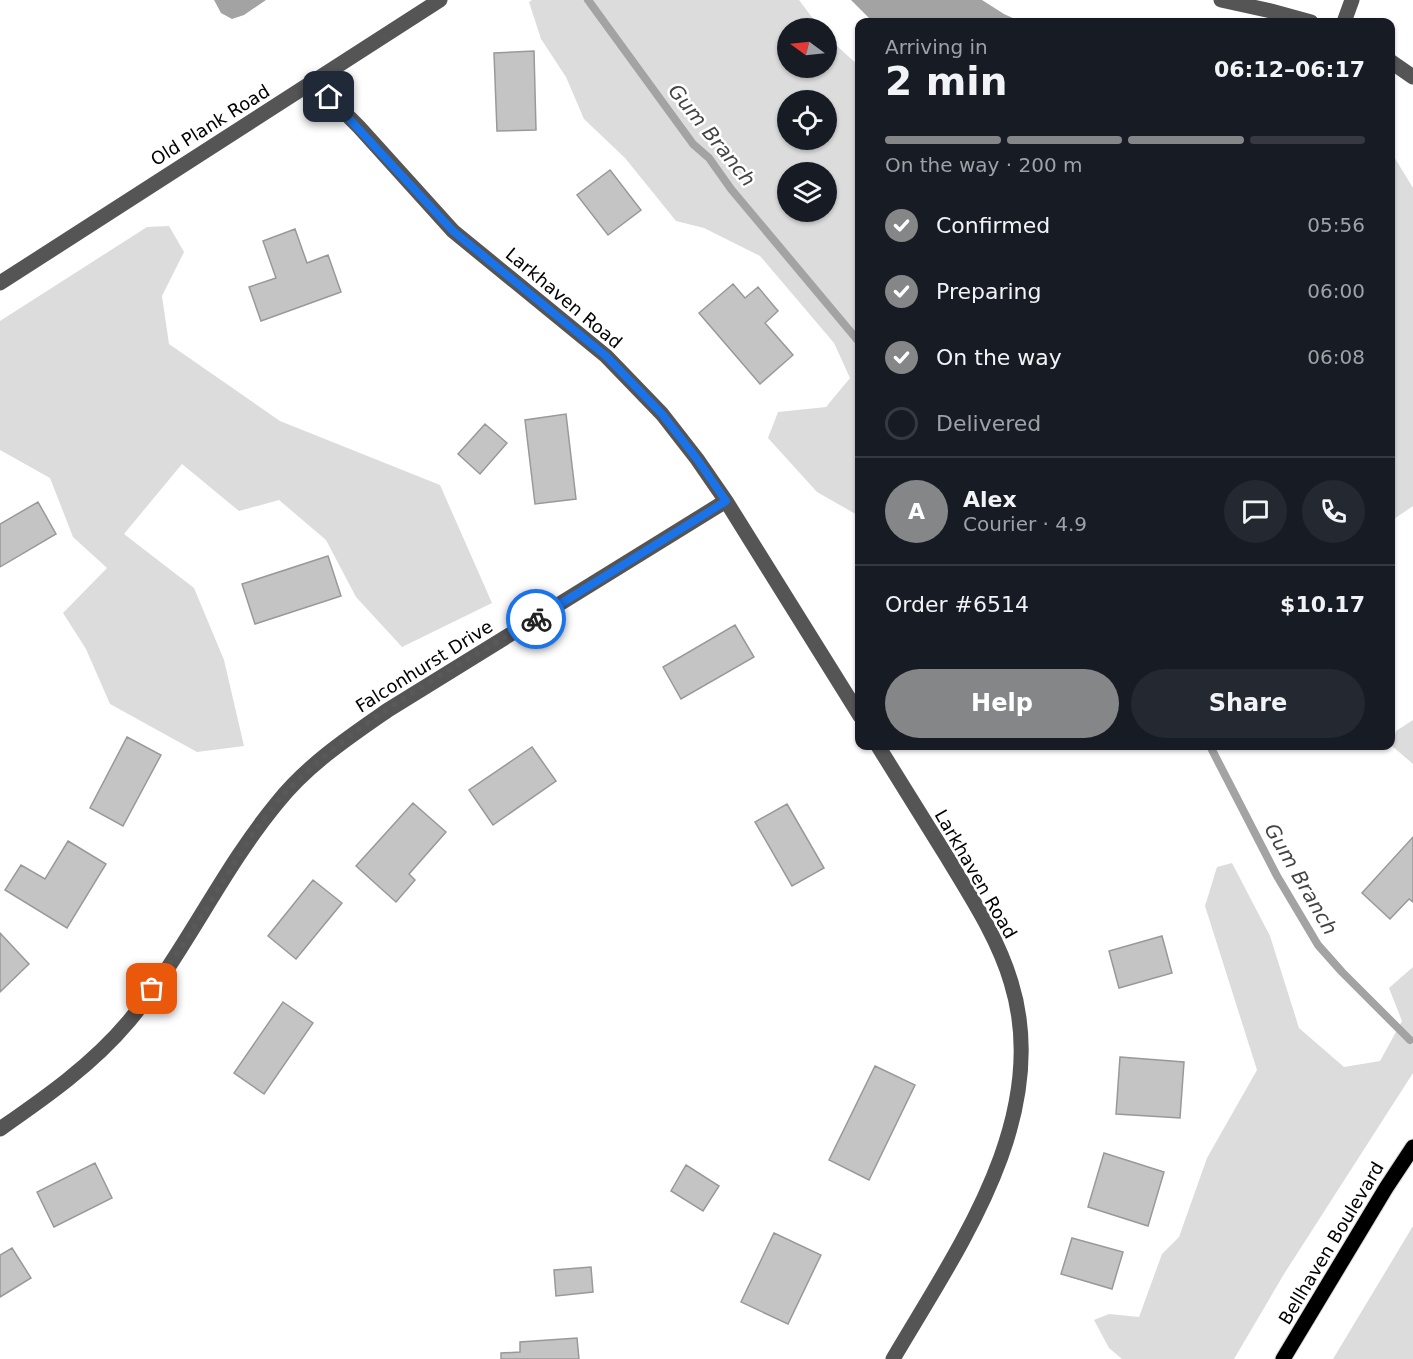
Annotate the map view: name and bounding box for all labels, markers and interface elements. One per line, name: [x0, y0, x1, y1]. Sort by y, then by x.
north arrow: [777, 18, 837, 78]
map controls: [777, 18, 837, 222]
text: Arriving in: [885, 35, 988, 59]
text: 06:12–06:17: [1214, 57, 1365, 82]
text: 2 min: [885, 59, 1007, 104]
pin: [303, 71, 354, 122]
water label: Gum Branch: [663, 79, 761, 191]
street label: Old Plank Road: [147, 80, 273, 170]
icon: home: [312, 80, 345, 113]
button: locate: [777, 90, 837, 150]
text: On the way · 200 m: [885, 153, 1083, 177]
button: layers: [777, 162, 837, 222]
icon: check: [885, 209, 918, 242]
text: Confirmed: [936, 213, 1050, 238]
text: 05:56: [1307, 213, 1365, 237]
street label: Larkhaven Road: [502, 243, 626, 353]
icon: check: [885, 275, 918, 308]
text: Preparing: [936, 279, 1042, 304]
text: 06:00: [1307, 279, 1365, 303]
icon: check: [885, 341, 918, 374]
text: On the way: [936, 345, 1062, 370]
text: 06:08: [1307, 345, 1365, 369]
text: Delivered: [936, 411, 1041, 436]
button: chat: [1224, 480, 1287, 543]
button: phone: [1302, 480, 1365, 543]
text: Alex: [963, 487, 1017, 512]
text: A: [908, 499, 925, 524]
text: Courier · 4.9: [963, 512, 1087, 536]
courier: [506, 589, 566, 649]
text: Order #6514: [885, 592, 1029, 617]
text: $10.17: [1280, 592, 1365, 617]
icon: bike: [520, 603, 553, 636]
street label: Falconhurst Drive: [352, 615, 496, 717]
button: Help: [885, 669, 1119, 738]
button: Share: [1131, 669, 1365, 738]
street label: Larkhaven Road: [931, 806, 1021, 942]
water label: Gum Branch: [1259, 819, 1343, 939]
pin: [126, 963, 177, 1014]
icon: bag: [135, 972, 168, 1005]
street label: Bellhaven Boulevard: [1274, 1158, 1388, 1328]

